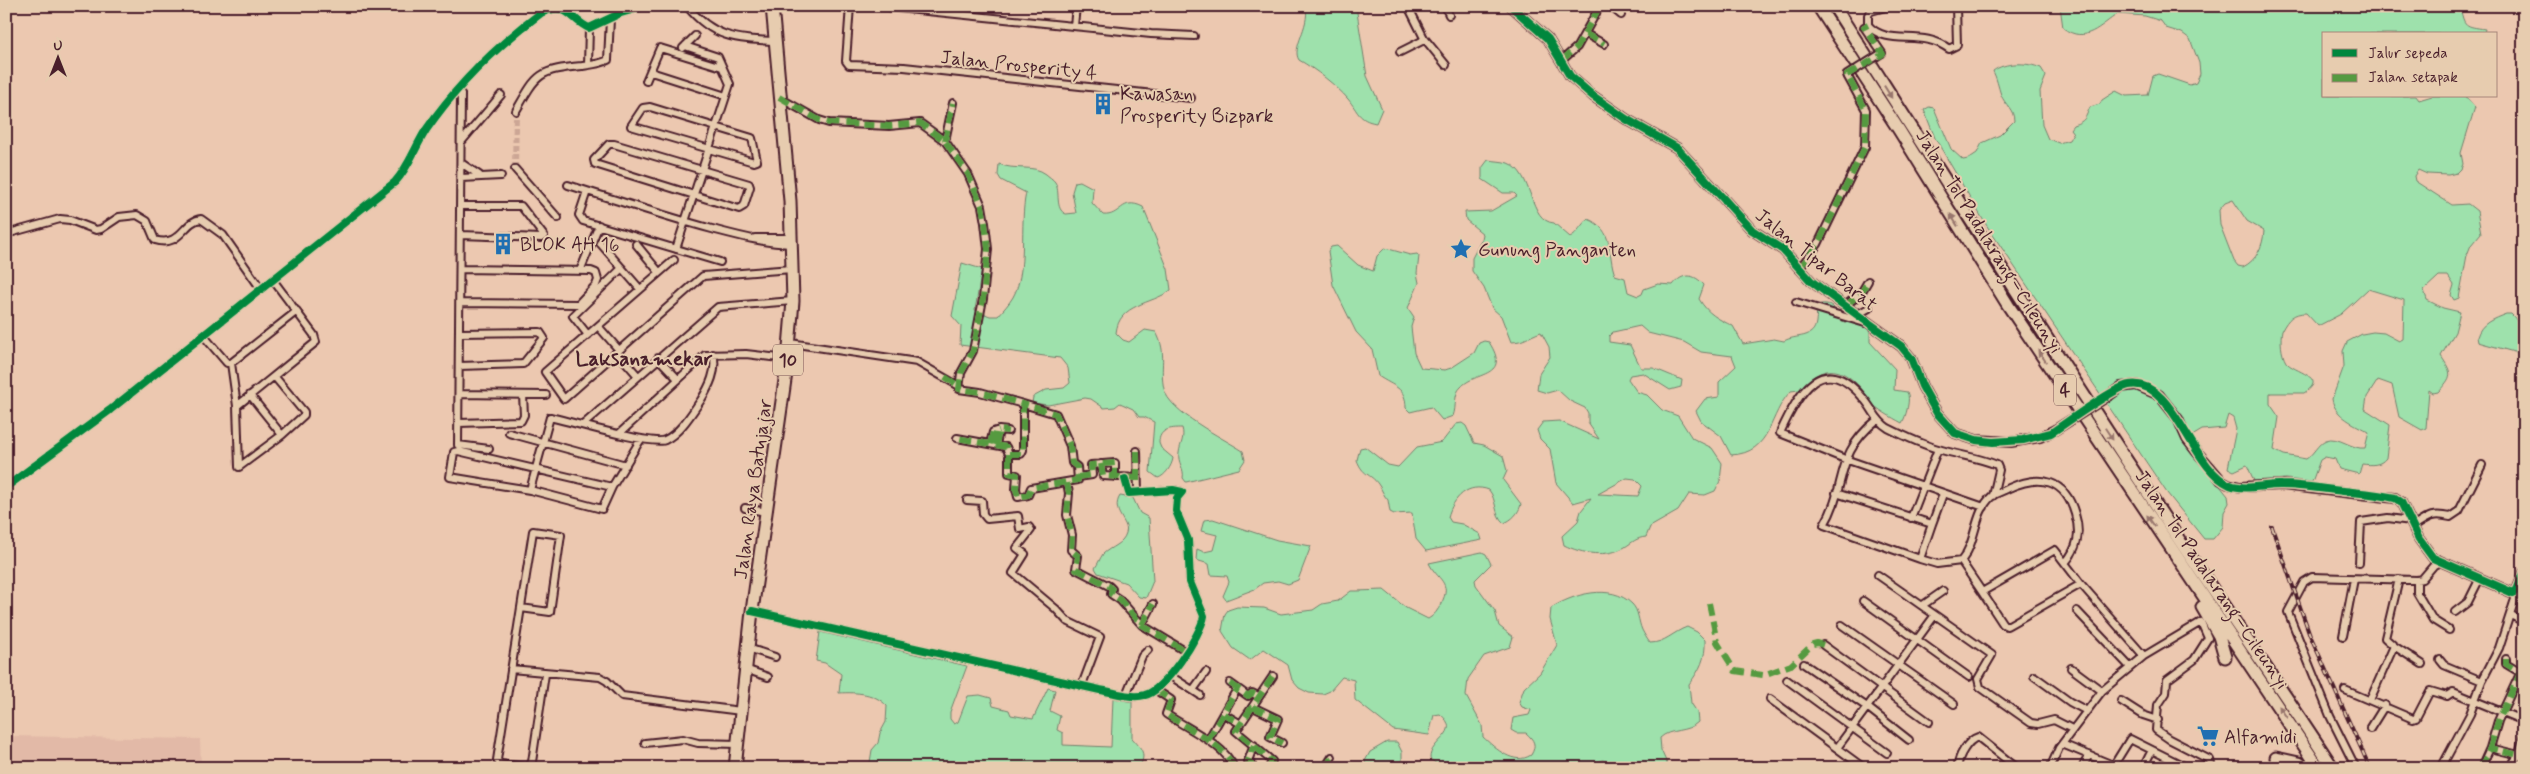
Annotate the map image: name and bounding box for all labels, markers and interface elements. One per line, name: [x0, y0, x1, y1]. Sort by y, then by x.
north arrow: [32, 32, 82, 82]
legend: [2322, 32, 2498, 98]
text: U: [53, 37, 63, 55]
text: Jalur sepeda: [2368, 44, 2448, 64]
street label: Jalan Prosperity 4: [939, 45, 1098, 86]
text: Jalan setapak: [2368, 68, 2458, 88]
place label: Kawasan Prosperity Bizpark: [1120, 82, 1274, 129]
one-way arrow: [1883, 85, 1892, 98]
building icon: Kawasan Prosperity Bizpark: [1090, 91, 1116, 117]
street label: Jalan Tol Padalarang–Cileunyi: [1907, 125, 2068, 360]
street label: Jalan Tipar Barat: [1750, 203, 1882, 317]
one-way arrow: [1949, 213, 1959, 226]
building icon: BLOK AH 16: [490, 231, 516, 257]
place label: BLOK AH 16: [520, 233, 619, 258]
place icon: Gunung Panganten: [1448, 236, 1474, 262]
place label: Gunung Panganten: [1478, 238, 1636, 264]
road number: 10: [773, 344, 803, 376]
district label: Laksanamekar: [575, 345, 713, 373]
one-way arrow: [2037, 349, 2047, 363]
road number: 4: [2054, 374, 2076, 406]
street label: Jalan Raya Batujajar: [728, 397, 780, 581]
one-way arrow: [2104, 427, 2114, 441]
street label: Jalan Tol Padalarang–Cileunyi: [2126, 465, 2295, 696]
one-way arrow: [2146, 514, 2156, 527]
one-way arrow: [2278, 705, 2288, 719]
supermarket icon: Alfamidi: [2195, 723, 2221, 749]
place label: Alfamidi: [2224, 725, 2297, 750]

